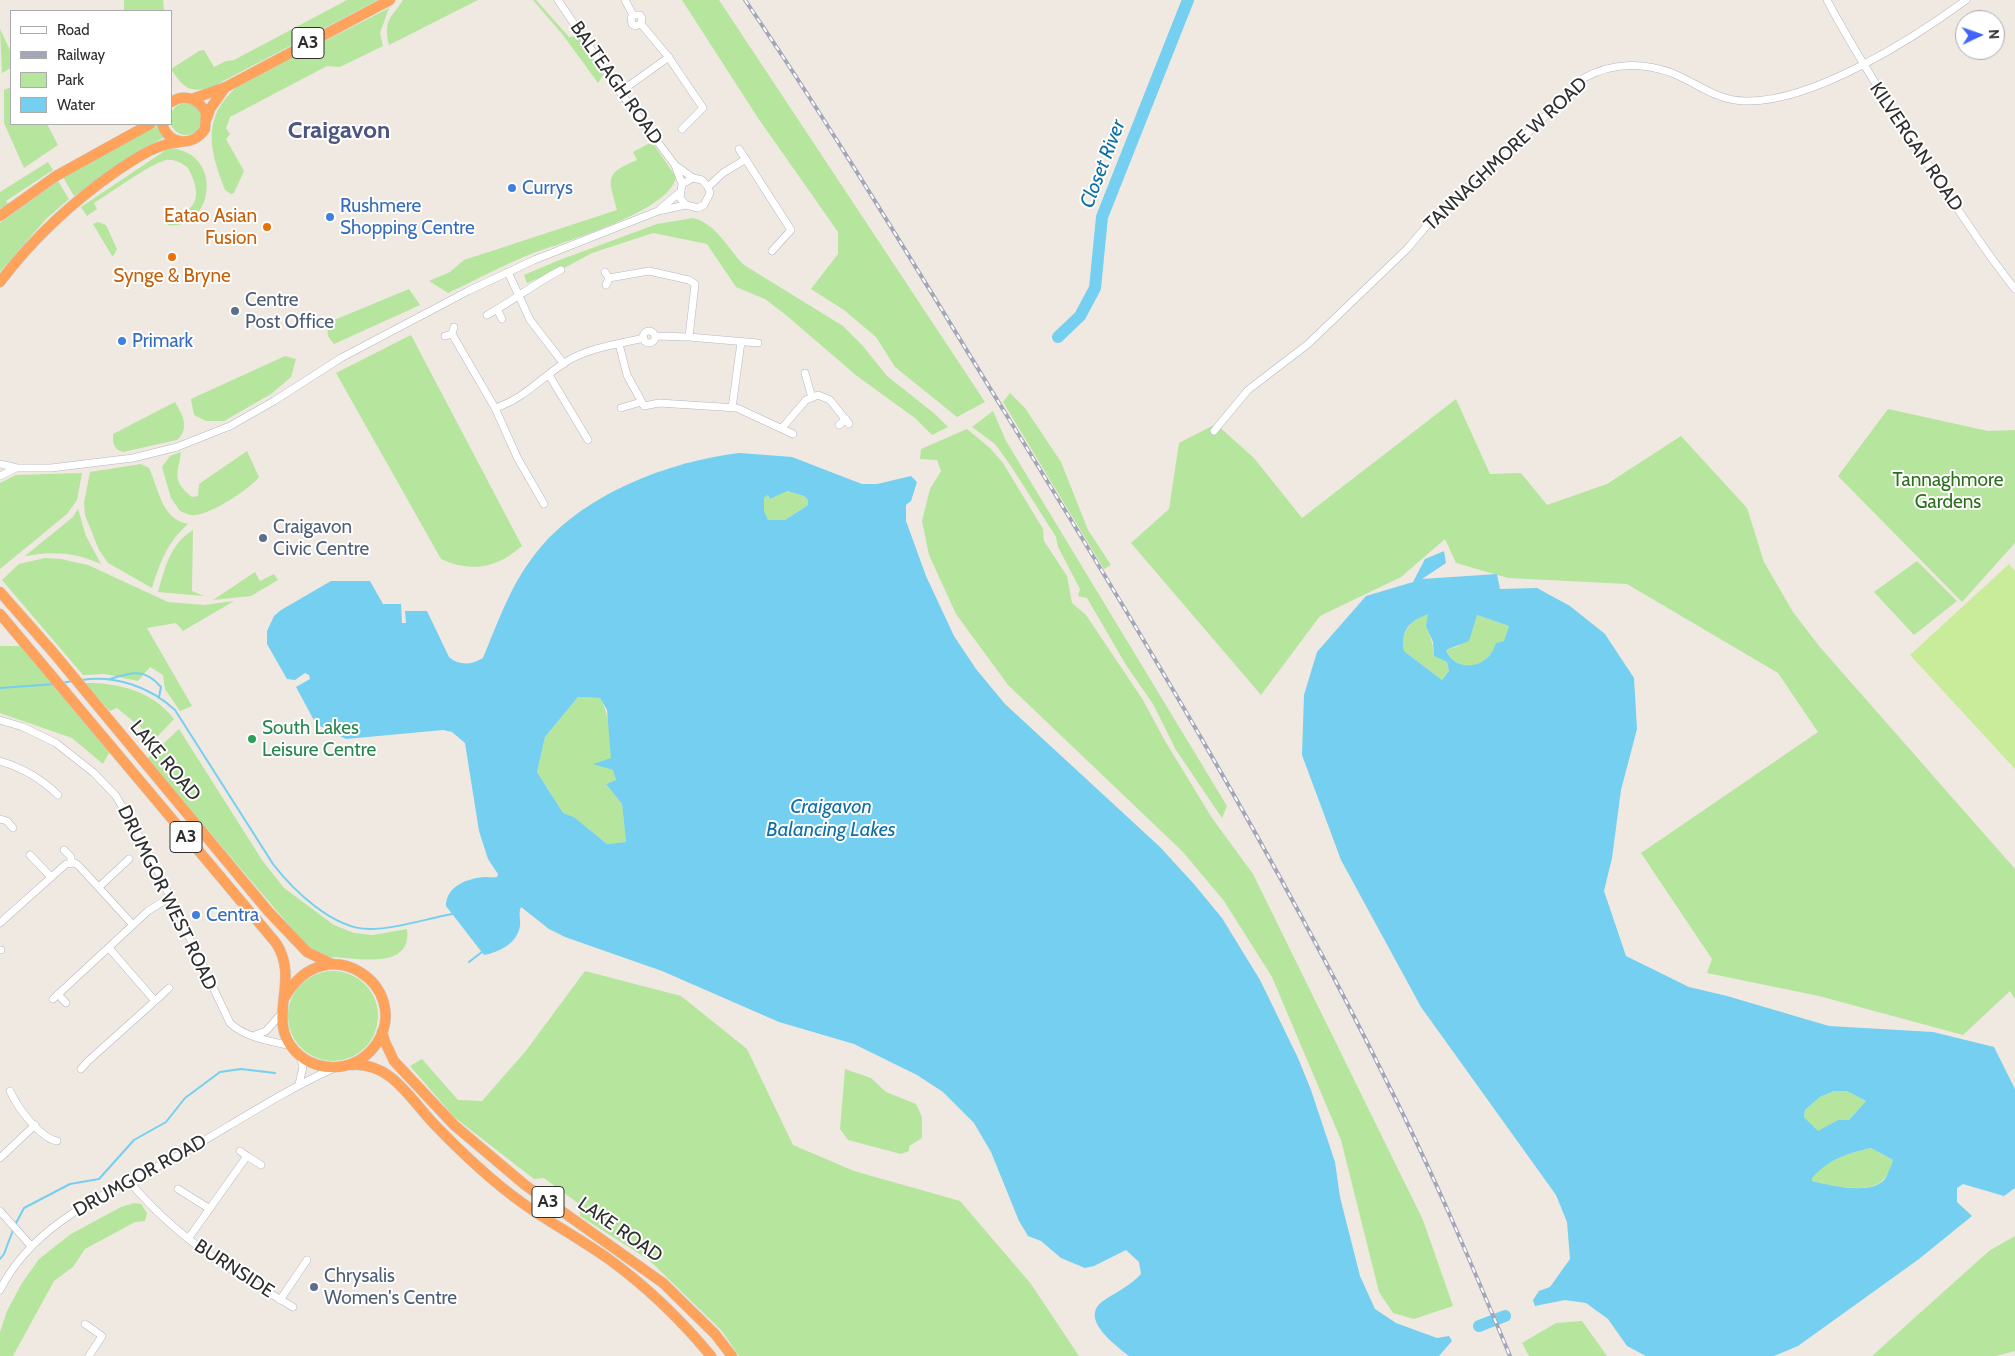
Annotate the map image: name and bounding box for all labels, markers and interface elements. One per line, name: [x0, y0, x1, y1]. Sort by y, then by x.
legend: [10, 10, 172, 125]
north arrow: [1955, 10, 2005, 60]
street label: BALTEAGH ROAD: [565, 17, 667, 149]
text: Road: [57, 21, 90, 39]
road number: A3: [292, 28, 324, 58]
text: N: [1985, 29, 2003, 40]
text: Railway: [57, 46, 105, 64]
text: Park: [57, 71, 84, 89]
street label: TANNAGHMORE W ROAD: [1420, 72, 1592, 236]
street label: KILVERGAN ROAD: [1865, 78, 1967, 216]
text: Water: [57, 96, 95, 114]
water label: Closet River: [1075, 116, 1131, 212]
district label: Craigavon: [288, 117, 390, 145]
place label: Currys: [522, 177, 573, 199]
marker: Currys: [506, 182, 518, 194]
place label: Rushmere Shopping Centre: [340, 195, 475, 239]
place label: Eatao Asian Fusion: [164, 205, 257, 249]
marker: Rushmere Shopping Centre: [324, 211, 336, 223]
marker: Eatao Asian Fusion: [261, 221, 273, 233]
marker: Synge & Bryne: [166, 251, 178, 263]
place label: Synge & Bryne: [113, 265, 231, 287]
place label: Centre Post Office: [245, 289, 334, 333]
marker: Centre Post Office: [229, 305, 241, 317]
place label: Primark: [132, 330, 193, 352]
marker: Primark: [116, 335, 128, 347]
park label: Tannaghmore Gardens: [1893, 469, 2003, 513]
place label: Craigavon Civic Centre: [273, 516, 369, 560]
marker: Craigavon Civic Centre: [257, 532, 269, 544]
street label: LAKE ROAD: [125, 716, 205, 806]
place label: South Lakes Leisure Centre: [262, 717, 376, 761]
marker: South Lakes Leisure Centre: [246, 733, 258, 745]
water label: Craigavon Balancing Lakes: [766, 795, 896, 842]
street label: DRUMGOR WEST ROAD: [112, 802, 222, 994]
road number: A3: [170, 822, 202, 852]
place label: Centra: [206, 904, 259, 926]
marker: Centra: [190, 909, 202, 921]
street label: DRUMGOR ROAD: [69, 1130, 211, 1222]
road number: A3: [532, 1186, 564, 1218]
street label: LAKE ROAD: [573, 1193, 667, 1267]
street label: BURNSIDE: [190, 1235, 278, 1303]
place label: Chrysalis Women's Centre: [324, 1265, 457, 1309]
marker: Chrysalis Women's Centre: [308, 1281, 320, 1293]

